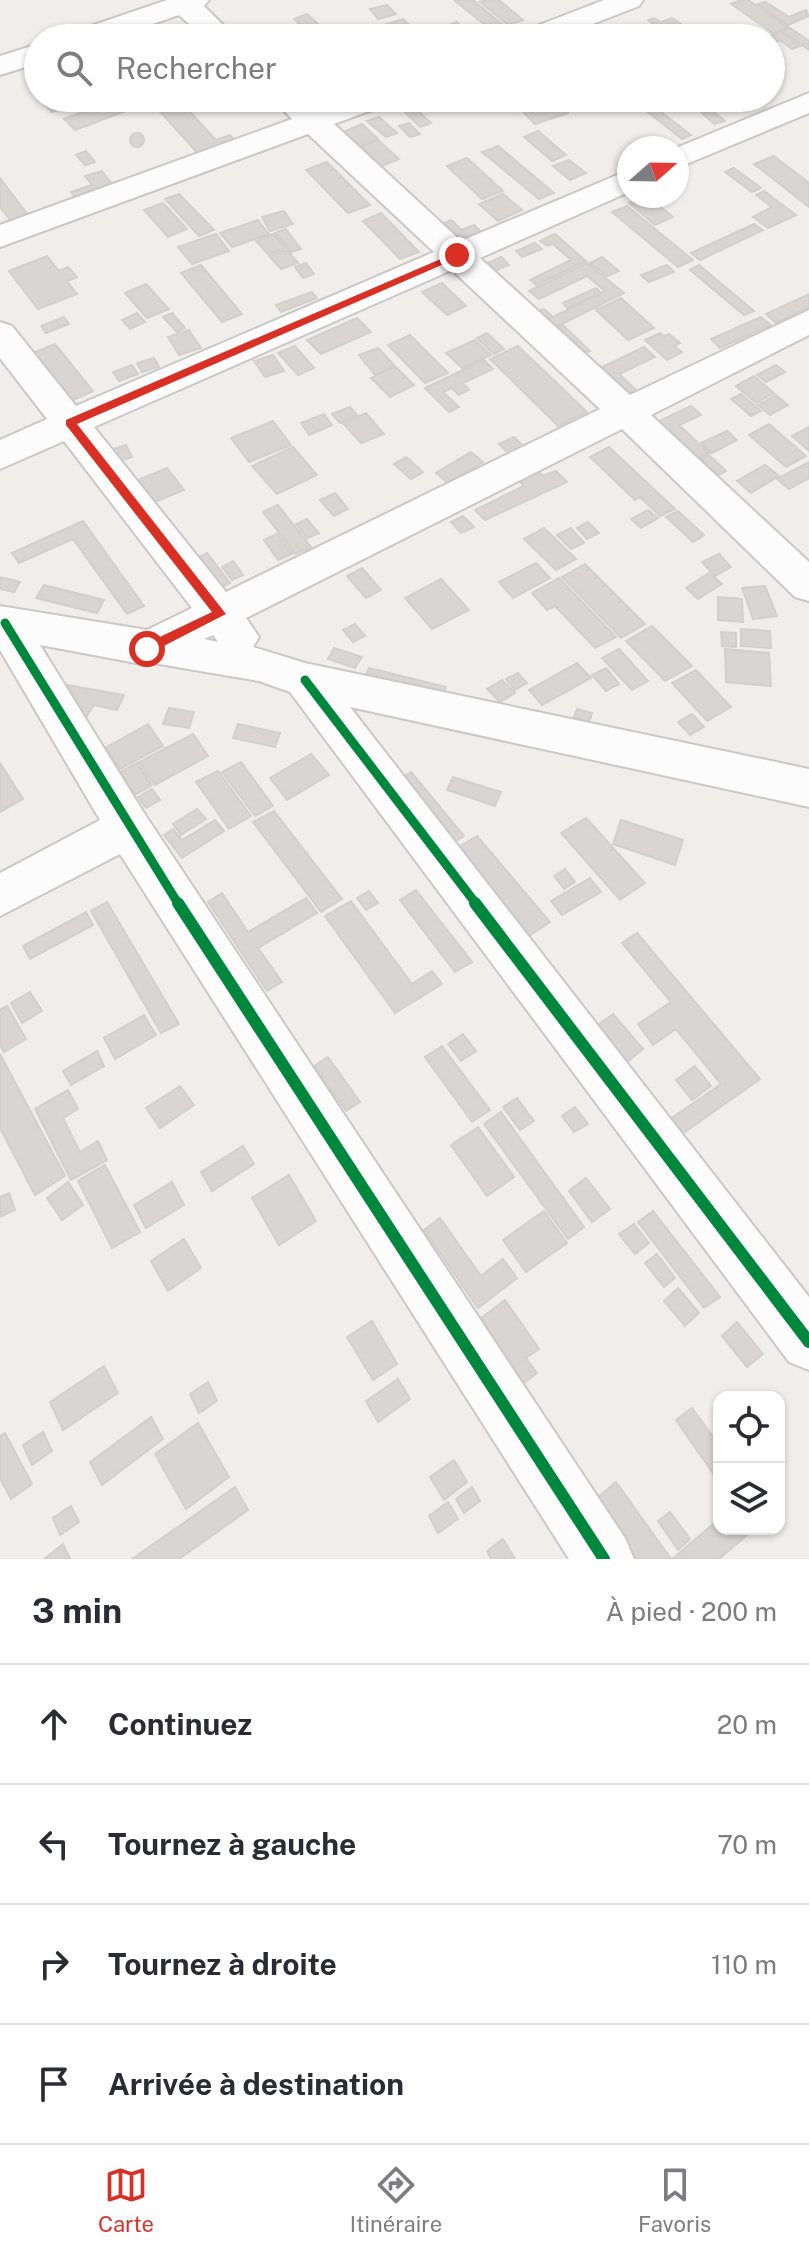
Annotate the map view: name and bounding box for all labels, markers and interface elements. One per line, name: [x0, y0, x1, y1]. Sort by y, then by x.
search box: [24, 24, 785, 112]
icon: search: [52, 46, 96, 90]
text: Rechercher: [116, 50, 277, 86]
north arrow: [617, 136, 689, 208]
route end: [439, 237, 475, 273]
route start: [129, 631, 165, 667]
map controls: [713, 1391, 785, 1535]
button: locate: [713, 1391, 785, 1463]
button: layers: [713, 1463, 785, 1535]
text: 3 min: [32, 1591, 122, 1631]
text: À pied · 200 m: [606, 1596, 777, 1627]
icon: ahead: [32, 1702, 76, 1746]
text: Continuez: [108, 1706, 252, 1742]
text: 20 m: [717, 1709, 777, 1740]
icon: left: [32, 1822, 76, 1866]
text: Tournez à gauche: [108, 1826, 356, 1862]
text: 70 m: [717, 1829, 777, 1860]
icon: right: [32, 1942, 76, 1986]
text: Tournez à droite: [108, 1946, 337, 1982]
text: 110 m: [711, 1949, 777, 1980]
icon: arrive: [32, 2062, 76, 2106]
text: Arrivée à destination: [108, 2066, 404, 2102]
tab: Carte: [98, 2163, 154, 2237]
tab: Itinéraire: [350, 2163, 442, 2237]
tab: Favoris: [638, 2163, 711, 2237]

